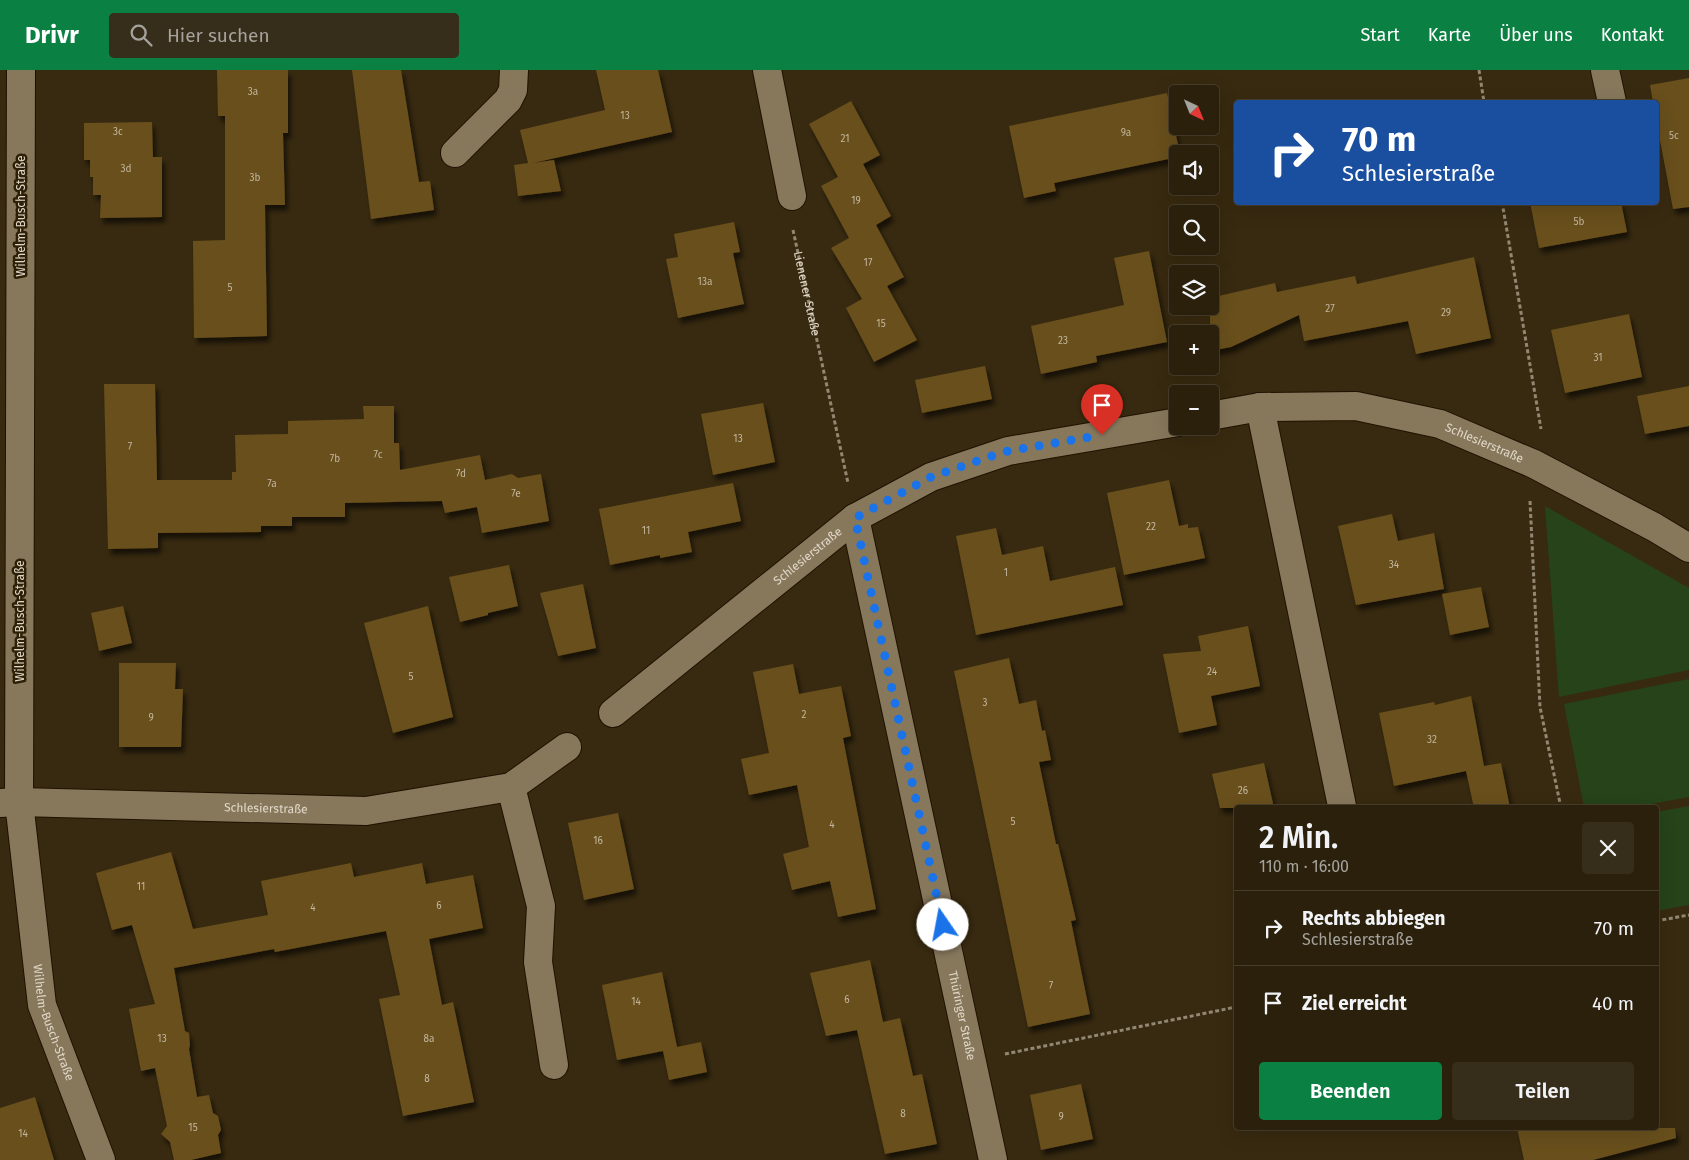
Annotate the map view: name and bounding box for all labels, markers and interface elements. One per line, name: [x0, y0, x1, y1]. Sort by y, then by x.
search box: [109, 13, 459, 58]
text: Drivr: [25, 21, 79, 49]
icon: search: [127, 21, 155, 49]
text: Hier suchen: [167, 24, 270, 47]
text: Start: [1360, 24, 1400, 46]
text: Karte: [1428, 24, 1471, 46]
text: Über uns: [1499, 24, 1573, 46]
text: Kontakt: [1601, 24, 1664, 46]
north arrow: [1169, 85, 1219, 135]
map controls: [1169, 85, 1219, 435]
house number: 3a: [248, 86, 258, 98]
house number: 13: [620, 110, 630, 122]
text: 70 m: [1342, 118, 1416, 160]
icon: right: [1259, 120, 1324, 185]
house number: 3c: [113, 126, 123, 138]
house number: 9a: [1121, 127, 1131, 139]
house number: 5c: [1669, 130, 1679, 142]
house number: 21: [840, 133, 850, 145]
button: sound: [1169, 145, 1219, 195]
street label: Wilhelm-Busch-Straße: [14, 155, 28, 277]
text: Schlesierstraße: [1342, 160, 1495, 187]
house number: 3d: [121, 163, 131, 175]
house number: 3b: [250, 172, 261, 184]
house number: 19: [851, 195, 861, 207]
button: search: [1169, 205, 1219, 255]
house number: 5b: [1574, 216, 1585, 228]
street label: Lienener Straße: [791, 250, 823, 337]
house number: 17: [864, 257, 873, 269]
button: layers: [1169, 265, 1219, 315]
house number: 13a: [698, 276, 712, 288]
house number: 5: [227, 282, 233, 294]
house number: 27: [1325, 303, 1335, 315]
house number: 29: [1441, 307, 1451, 319]
house number: 15: [876, 318, 886, 330]
button: +: [1169, 325, 1219, 375]
house number: 23: [1058, 335, 1068, 347]
house number: 31: [1593, 352, 1603, 364]
pin: [1081, 384, 1123, 435]
button: −: [1169, 385, 1219, 435]
icon: arrive: [1088, 391, 1116, 419]
street label: Schlesierstraße: [1443, 420, 1526, 466]
house number: 13: [733, 433, 743, 445]
house number: 7: [128, 441, 133, 453]
house number: 7c: [374, 449, 383, 461]
house number: 7b: [330, 453, 340, 465]
house number: 7d: [456, 468, 466, 480]
house number: 7a: [267, 478, 277, 490]
house number: 7e: [511, 488, 521, 500]
house number: 22: [1146, 521, 1156, 533]
street label: Schlesierstraße: [771, 524, 845, 588]
house number: 11: [642, 525, 650, 537]
house number: 34: [1389, 559, 1400, 571]
street label: Wilhelm-Busch-Straße: [13, 560, 27, 682]
house number: 1: [1004, 567, 1008, 579]
house number: 24: [1207, 666, 1218, 678]
house number: 5: [408, 671, 414, 683]
house number: 3: [983, 697, 988, 709]
house number: 2: [802, 709, 807, 721]
house number: 9: [148, 712, 154, 724]
house number: 32: [1427, 734, 1437, 746]
house number: 26: [1238, 785, 1248, 797]
street label: Schlesierstraße: [224, 800, 308, 816]
house number: 5: [1010, 816, 1016, 828]
house number: 4: [829, 819, 835, 831]
text: 2 Min.: [1259, 820, 1338, 856]
button: close: [1582, 822, 1634, 874]
house number: 16: [593, 835, 603, 847]
text: 110 m · 16:00: [1259, 857, 1349, 876]
house number: 11: [137, 881, 145, 893]
position arrow: [916, 898, 968, 950]
house number: 6: [436, 900, 442, 912]
house number: 4: [310, 902, 316, 914]
text: Rechts abbiegen: [1302, 907, 1445, 930]
icon: right: [1259, 914, 1287, 942]
text: 70 m: [1594, 917, 1634, 940]
text: Schlesierstraße: [1302, 930, 1414, 949]
street label: Wilhelm-Busch-Straße: [30, 963, 77, 1083]
street label: Thüringer Straße: [946, 970, 978, 1062]
house number: 7: [1049, 980, 1054, 992]
icon: arrive: [1259, 989, 1287, 1017]
text: Ziel erreicht: [1302, 992, 1407, 1015]
text: 40 m: [1592, 992, 1634, 1015]
house number: 6: [844, 994, 850, 1006]
house number: 14: [631, 996, 642, 1008]
house number: 13: [157, 1033, 167, 1045]
house number: 8a: [424, 1033, 434, 1045]
button: Beenden: [1259, 1062, 1442, 1120]
button: Teilen: [1452, 1062, 1634, 1120]
house number: 8: [424, 1073, 430, 1085]
house number: 8: [900, 1108, 906, 1120]
house number: 9: [1058, 1111, 1064, 1123]
house number: 15: [188, 1122, 198, 1134]
house number: 14: [18, 1128, 29, 1140]

